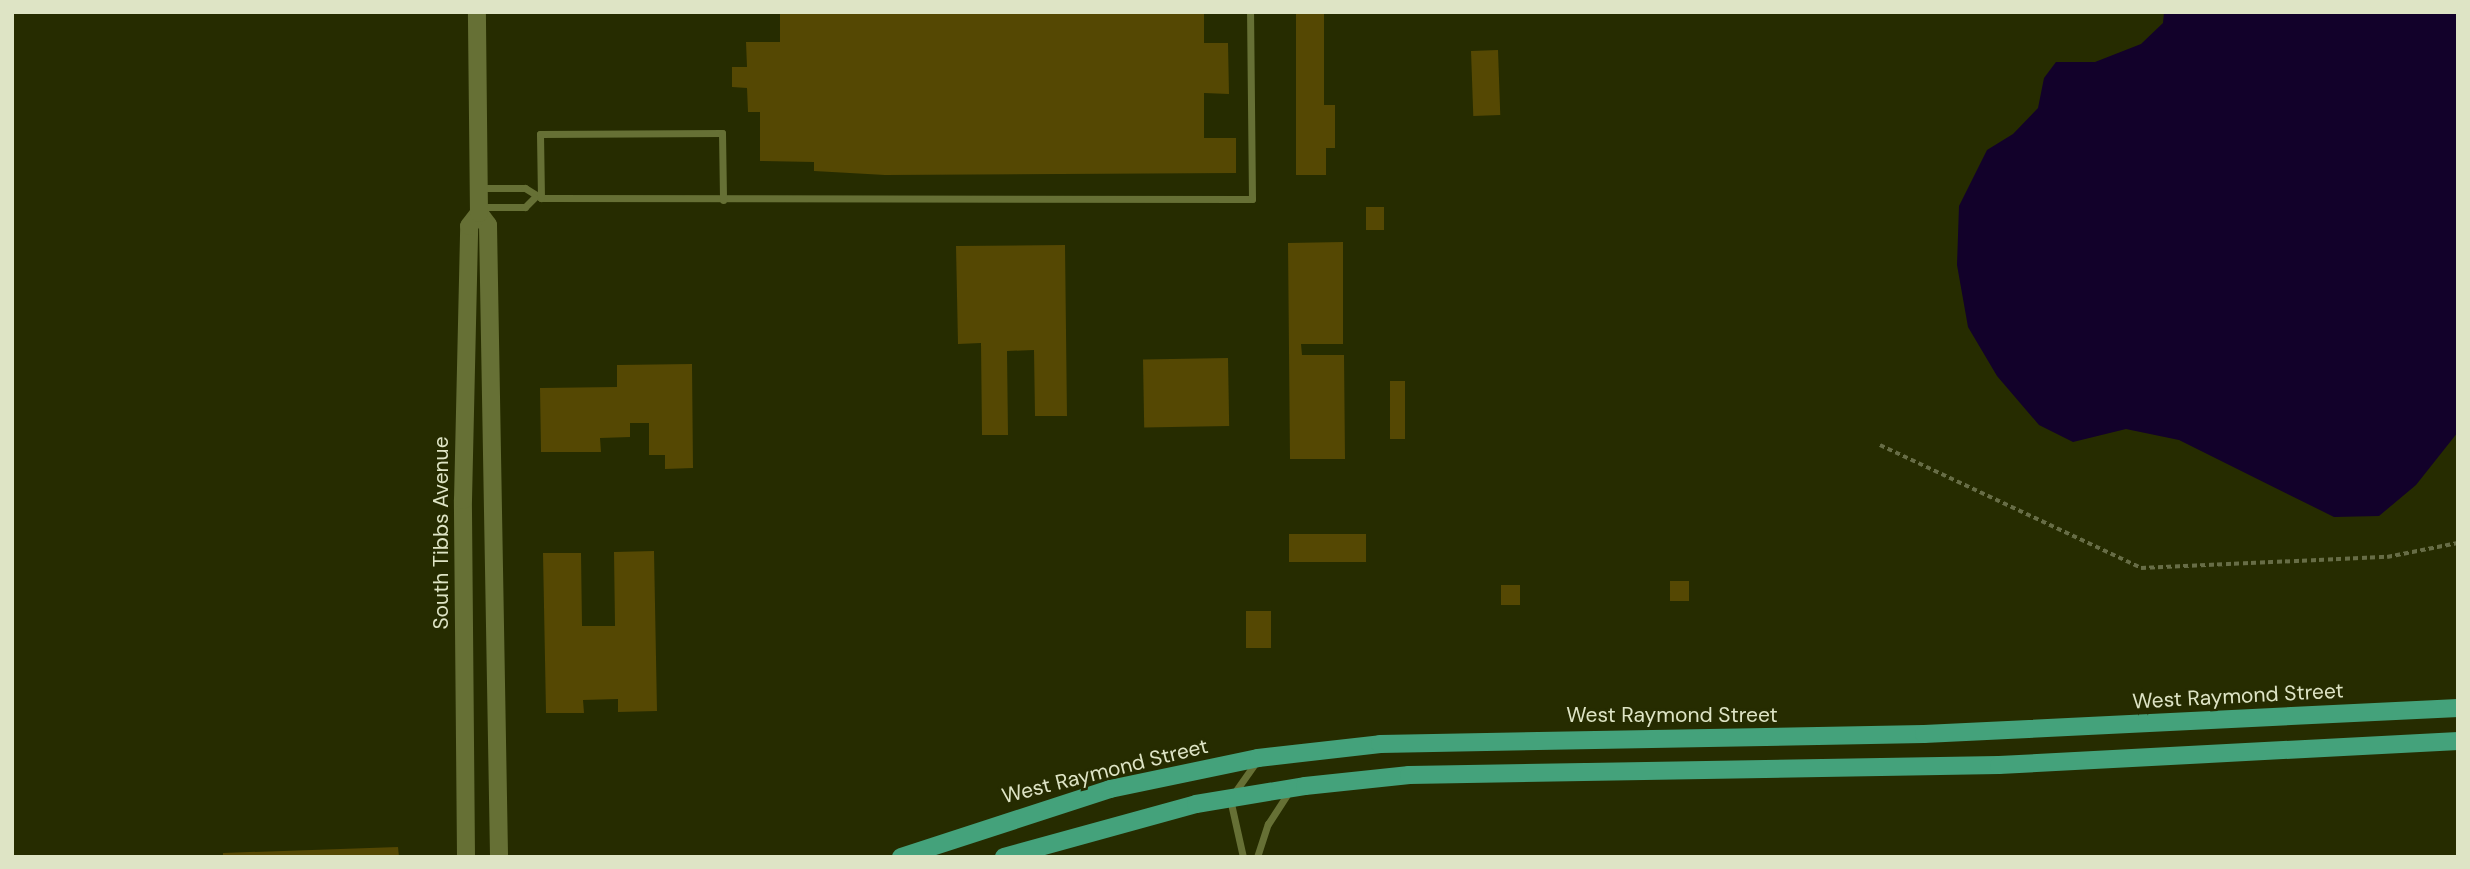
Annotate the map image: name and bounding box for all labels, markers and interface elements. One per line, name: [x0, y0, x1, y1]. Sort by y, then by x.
street label: South Tibbs Avenue: [428, 436, 454, 630]
street label: West Raymond Street: [2132, 678, 2344, 714]
street label: West Raymond Street: [1566, 702, 1778, 728]
street label: West Raymond Street: [999, 733, 1211, 809]

